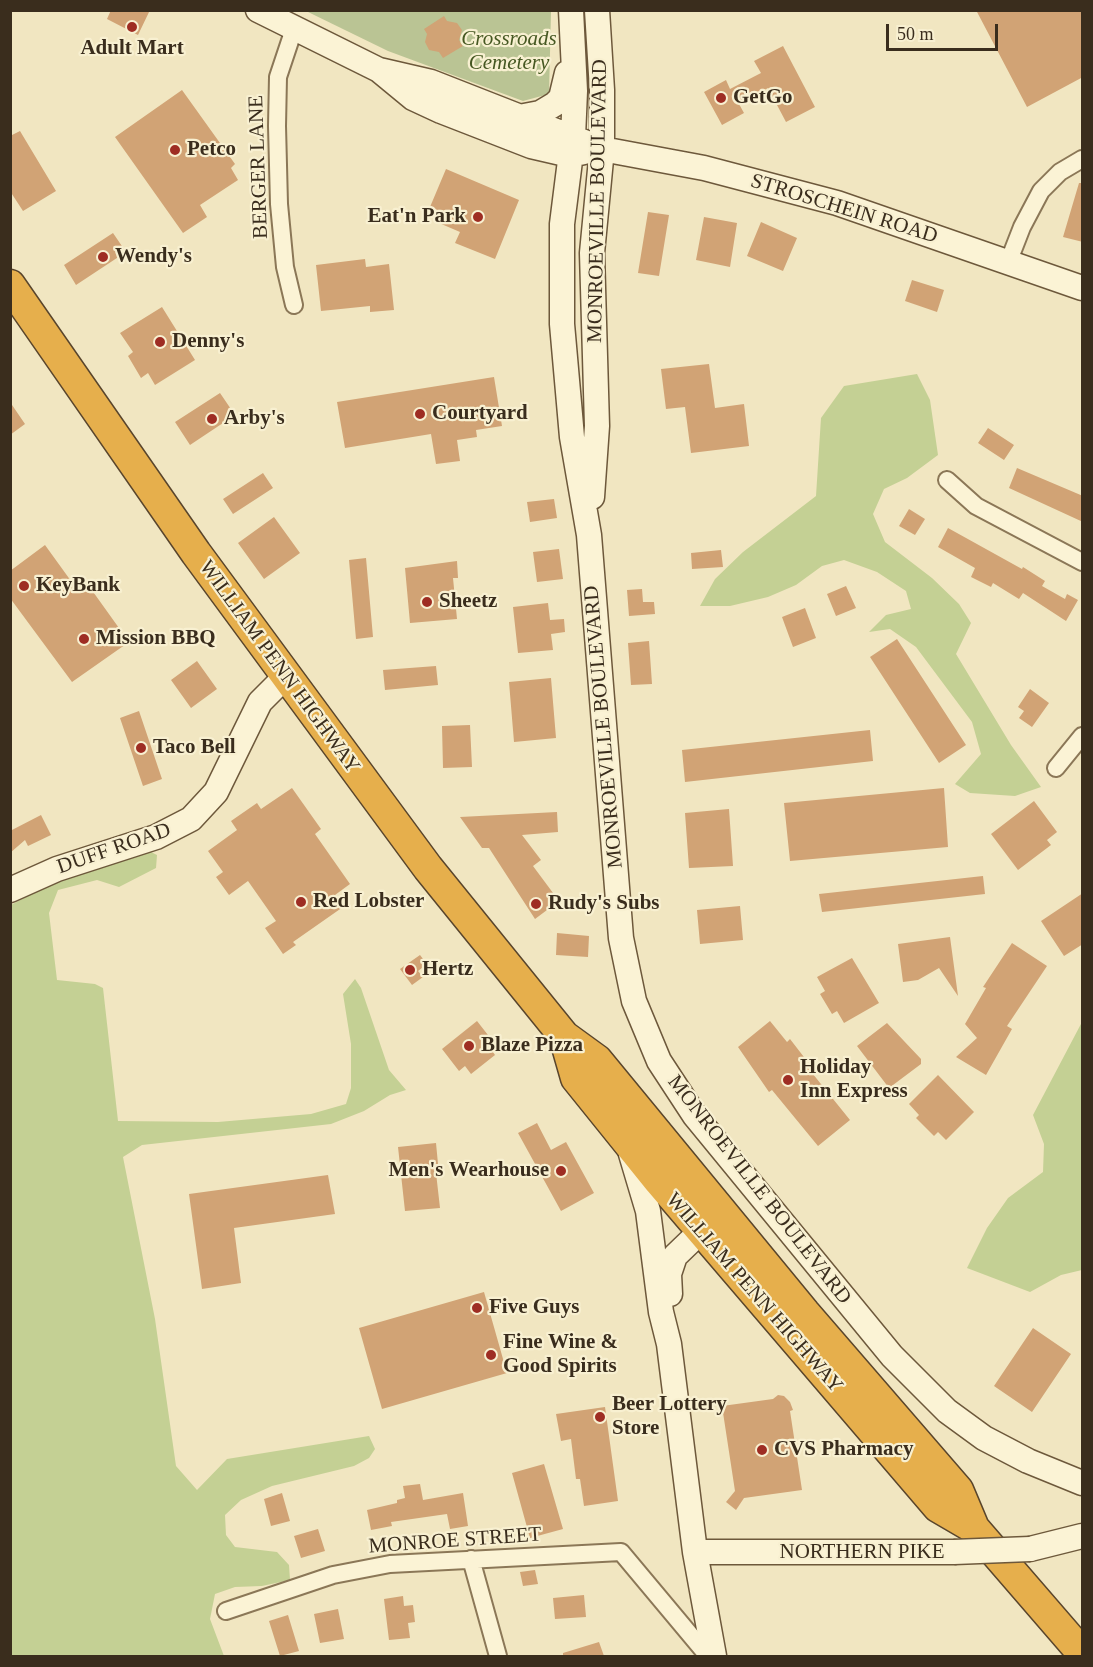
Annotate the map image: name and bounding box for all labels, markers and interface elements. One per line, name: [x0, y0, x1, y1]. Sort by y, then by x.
scale bar: [889, 12, 1002, 50]
marker: Adult Mart: [125, 20, 139, 34]
text: 50 m: [897, 24, 934, 44]
park label: Crossroads Cemetery: [461, 26, 557, 76]
place label: Adult Mart: [80, 36, 184, 62]
street label: MONROEVILLE BOULEVARD: [583, 59, 613, 343]
place label: GetGo: [733, 85, 792, 111]
marker: GetGo: [714, 91, 728, 105]
street label: BERGER LANE: [244, 95, 274, 239]
place label: Petco: [187, 137, 236, 163]
marker: Petco: [168, 143, 182, 157]
street label: STROSCHEIN ROAD: [747, 169, 941, 249]
place label: Eat'n Park: [367, 204, 466, 230]
marker: Eat'n Park: [471, 210, 485, 224]
place label: Wendy's: [115, 244, 192, 270]
marker: Wendy's: [96, 250, 110, 264]
place label: Denny's: [172, 329, 244, 355]
marker: Denny's: [153, 335, 167, 349]
place label: Courtyard: [432, 401, 528, 427]
place label: Arby's: [224, 406, 285, 432]
marker: Courtyard: [413, 407, 427, 421]
marker: Arby's: [205, 412, 219, 426]
street label: WILLIAM PENN HIGHWAY: [193, 556, 365, 778]
place label: KeyBank: [36, 573, 120, 599]
marker: KeyBank: [17, 579, 31, 593]
street label: MONROEVILLE BOULEVARD: [579, 585, 629, 869]
place label: Sheetz: [439, 589, 497, 615]
marker: Sheetz: [420, 595, 434, 609]
place label: Mission BBQ: [96, 626, 216, 652]
marker: Mission BBQ: [77, 632, 91, 646]
place label: Taco Bell: [153, 735, 236, 761]
marker: Taco Bell: [134, 741, 148, 755]
street label: DUFF ROAD: [54, 818, 174, 880]
place label: Red Lobster: [313, 889, 424, 915]
place label: Rudy's Subs: [548, 891, 659, 917]
marker: Red Lobster: [294, 895, 308, 909]
marker: Rudy's Subs: [529, 897, 543, 911]
place label: Hertz: [422, 957, 473, 983]
marker: Hertz: [403, 963, 417, 977]
place label: Blaze Pizza: [481, 1033, 583, 1059]
marker: Blaze Pizza: [462, 1039, 476, 1053]
place label: Holiday Inn Express: [800, 1055, 908, 1105]
street label: MONROEVILLE BOULEVARD: [662, 1070, 856, 1310]
marker: Holiday Inn Express: [781, 1073, 795, 1087]
place label: Men's Wearhouse: [389, 1158, 549, 1184]
marker: Men's Wearhouse: [554, 1164, 568, 1178]
street label: WILLIAM PENN HIGHWAY: [660, 1188, 848, 1398]
place label: Five Guys: [489, 1295, 579, 1321]
marker: Five Guys: [470, 1301, 484, 1315]
place label: Fine Wine & Good Spirits: [503, 1330, 618, 1380]
marker: Fine Wine & Good Spirits: [484, 1348, 498, 1362]
place label: Beer Lottery Store: [612, 1392, 727, 1442]
marker: Beer Lottery Store: [593, 1410, 607, 1424]
place label: CVS Pharmacy: [774, 1437, 913, 1463]
marker: CVS Pharmacy: [755, 1443, 769, 1457]
street label: MONROE STREET: [368, 1522, 542, 1560]
street label: NORTHERN PIKE: [780, 1539, 944, 1565]

